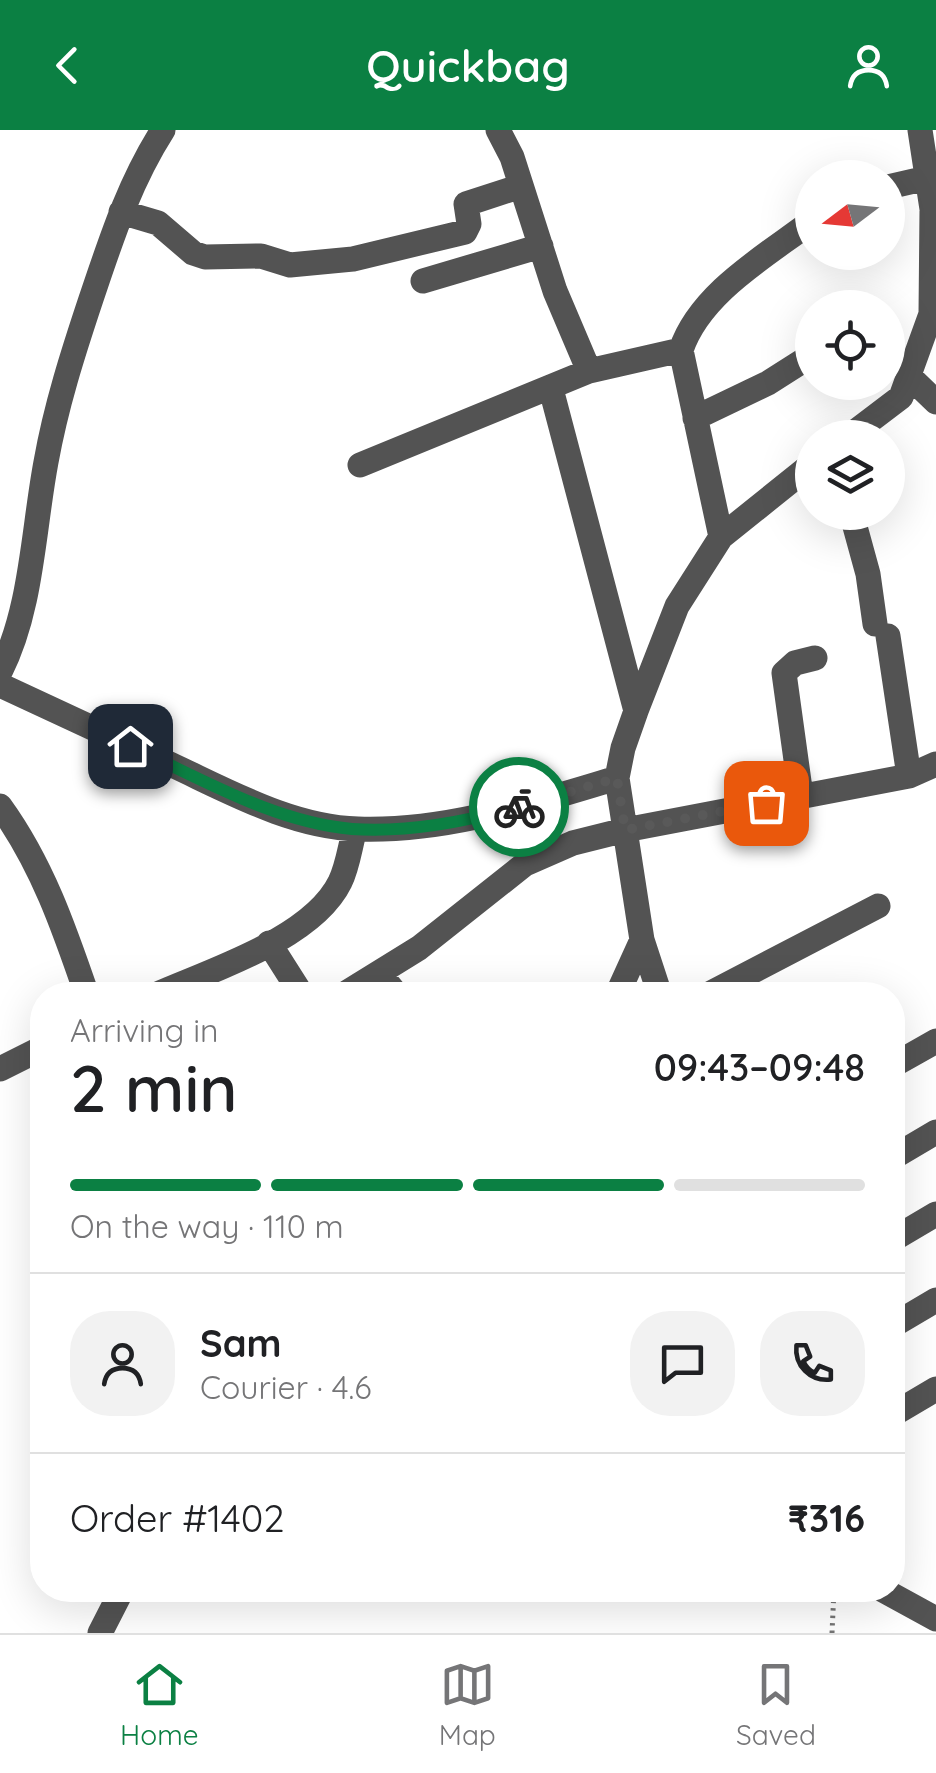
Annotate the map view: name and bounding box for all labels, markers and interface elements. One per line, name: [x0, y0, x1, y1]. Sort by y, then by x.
text: Quickbag: [366, 37, 570, 93]
icon: back: [40, 38, 95, 93]
icon: person: [841, 38, 896, 93]
north arrow: [795, 160, 905, 270]
map controls: [795, 160, 905, 530]
button: locate: [795, 290, 905, 400]
button: layers: [795, 420, 905, 530]
pin: [88, 704, 173, 789]
icon: home: [103, 719, 158, 774]
courier: [469, 757, 569, 857]
pin: [724, 761, 809, 846]
icon: bag: [739, 776, 794, 831]
icon: bike: [492, 780, 547, 835]
text: Arriving in: [70, 1010, 219, 1050]
text: 09:43–09:48: [654, 1043, 865, 1091]
text: 2 min: [70, 1047, 238, 1128]
text: On the way · 110 m: [70, 1206, 344, 1246]
button: person: [70, 1311, 175, 1416]
button: chat: [630, 1311, 735, 1416]
button: phone: [760, 1311, 865, 1416]
text: Sam: [200, 1319, 282, 1367]
text: Courier · 4.6: [200, 1367, 372, 1407]
text: Order #1402: [70, 1494, 284, 1542]
text: ₹316: [788, 1494, 865, 1542]
tab: Home: [120, 1657, 199, 1752]
tab: Map: [439, 1657, 496, 1752]
tab: Saved: [736, 1657, 816, 1752]

